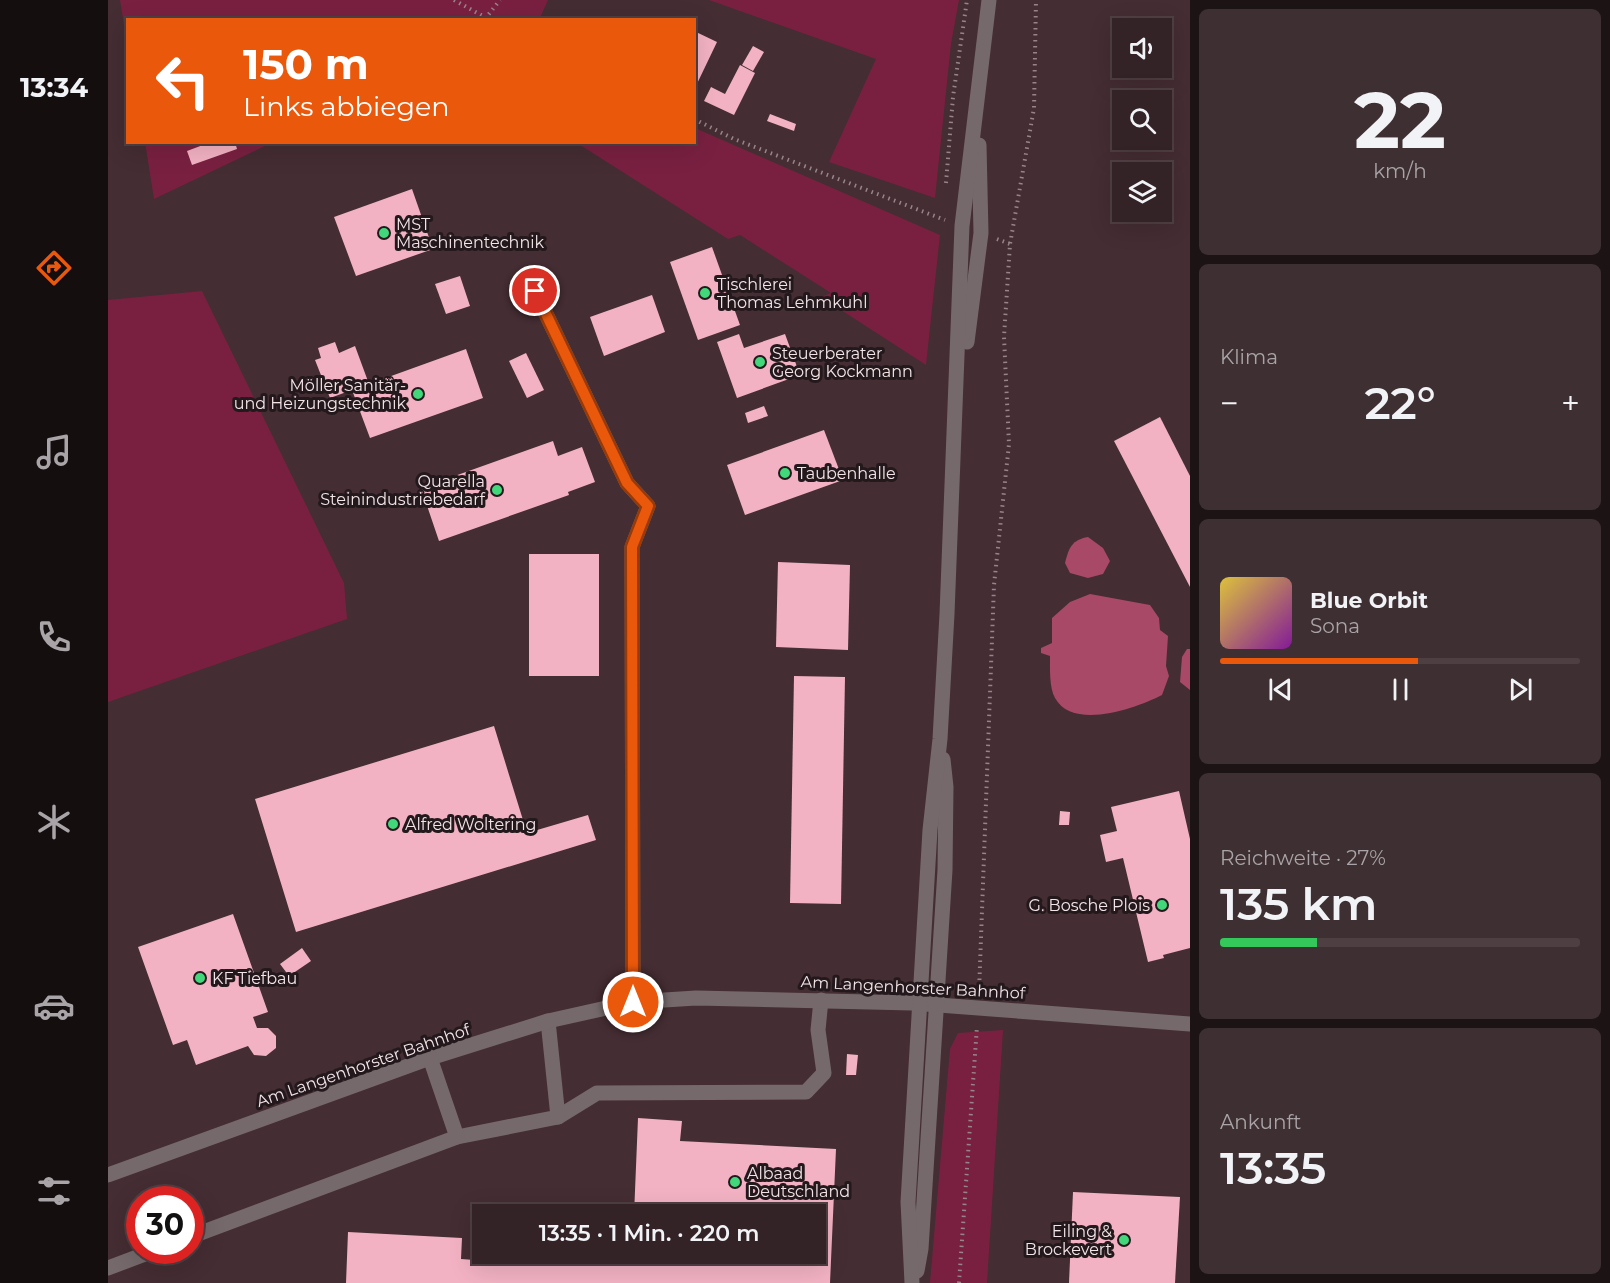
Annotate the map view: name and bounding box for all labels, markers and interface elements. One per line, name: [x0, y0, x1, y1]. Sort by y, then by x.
map controls: [1112, 18, 1172, 222]
button: sound: [1112, 18, 1172, 78]
text: 150 m: [243, 38, 369, 90]
icon: left: [144, 42, 222, 120]
text: 13:34: [20, 71, 88, 104]
text: 22: [1354, 72, 1446, 168]
text: Links abbiegen: [243, 90, 450, 123]
button: search: [1112, 90, 1172, 150]
text: km/h: [1373, 159, 1427, 183]
button: layers: [1112, 162, 1172, 222]
place label: MST Maschinentechnik: [396, 215, 545, 252]
marker: MST Maschinentechnik: [377, 226, 391, 240]
icon: directions: [33, 247, 75, 289]
pin: [509, 265, 560, 316]
icon: arrive: [518, 274, 551, 307]
place label: Tischlerei Thomas Lehmkuhl: [717, 275, 868, 312]
marker: Tischlerei Thomas Lehmkuhl: [698, 286, 712, 300]
place label: Steuerberater Georg Kockmann: [772, 344, 913, 381]
text: Klima: [1220, 345, 1278, 369]
marker: Steuerberater Georg Kockmann: [753, 355, 767, 369]
text: 22°: [1364, 375, 1436, 430]
place label: Möller Sanitär- und Heizungstechnik: [234, 376, 406, 413]
text: −: [1220, 383, 1239, 423]
text: +: [1561, 383, 1580, 423]
marker: Möller Sanitär- und Heizungstechnik: [411, 387, 425, 401]
icon: music: [33, 431, 75, 473]
place label: Taubenhalle: [797, 464, 896, 483]
marker: Taubenhalle: [778, 466, 792, 480]
place label: Quarella Steinindustriebedarf: [320, 472, 486, 509]
marker: Quarella Steinindustriebedarf: [490, 483, 504, 497]
text: Blue Orbit: [1310, 587, 1428, 614]
text: Sona: [1310, 614, 1360, 638]
icon: phone: [33, 616, 75, 658]
icon: previous: [1264, 673, 1297, 706]
icon: pause: [1384, 673, 1417, 706]
icon: next: [1504, 673, 1537, 706]
icon: climate: [33, 801, 75, 843]
place label: Alfred Woltering: [405, 815, 536, 834]
marker: Alfred Woltering: [386, 817, 400, 831]
text: Reichweite · 27%: [1220, 846, 1386, 870]
text: 135 km: [1220, 876, 1377, 931]
place label: G. Bosche Plois: [1028, 896, 1150, 915]
marker: G. Bosche Plois: [1155, 898, 1169, 912]
place label: KF Tiefbau: [212, 969, 297, 988]
position arrow: [601, 970, 665, 1034]
marker: KF Tiefbau: [193, 971, 207, 985]
street label: Am Langenhorster Bahnhof: [800, 972, 1026, 1003]
icon: car: [33, 985, 75, 1027]
street label: Am Langenhorster Bahnhof: [254, 1020, 473, 1111]
text: Ankunft: [1220, 1110, 1301, 1134]
text: 13:35: [1220, 1140, 1326, 1195]
place label: Albaad Deutschland: [747, 1164, 850, 1201]
icon: filters: [33, 1170, 75, 1212]
marker: Albaad Deutschland: [728, 1175, 742, 1189]
speed limit sign: 30: [126, 1186, 204, 1264]
text: 13:35 · 1 Min. · 220 m: [539, 1220, 759, 1247]
place label: Eiling & Brockevert: [1025, 1222, 1112, 1259]
marker: Eiling & Brockevert: [1117, 1233, 1131, 1247]

